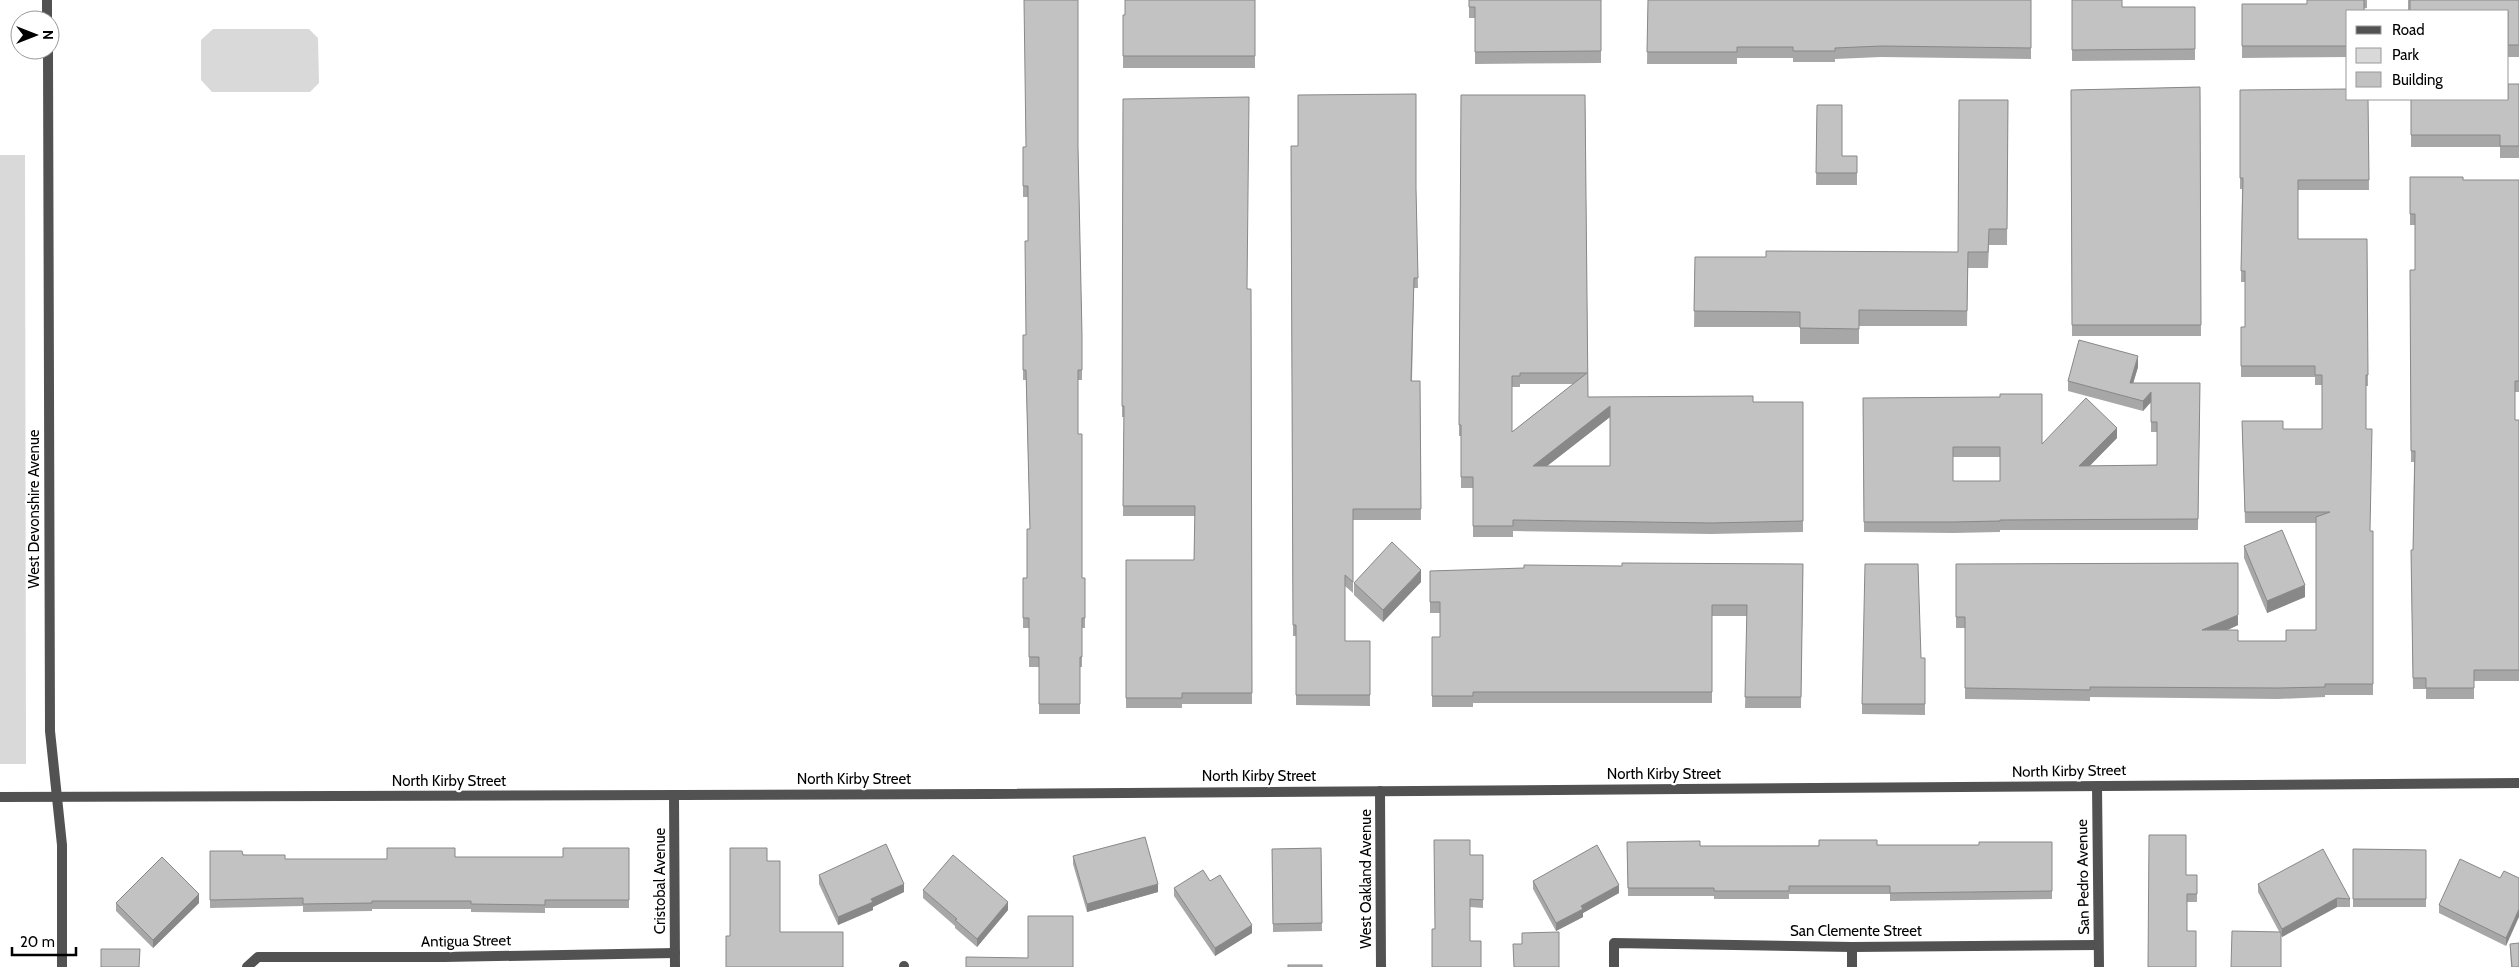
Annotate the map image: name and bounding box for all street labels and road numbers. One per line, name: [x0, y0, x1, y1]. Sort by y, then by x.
street label: West Devonshire Avenue: [25, 429, 43, 588]
street label: North Kirby Street: [2012, 761, 2126, 781]
street label: North Kirby Street: [1607, 765, 1721, 783]
street label: North Kirby Street: [1202, 767, 1316, 785]
street label: North Kirby Street: [797, 770, 911, 788]
street label: North Kirby Street: [392, 772, 506, 790]
street label: West Oakland Avenue: [1357, 809, 1375, 949]
street label: San Pedro Avenue: [2073, 819, 2093, 935]
street label: Cristobal Avenue: [651, 827, 669, 934]
street label: San Clemente Street: [1790, 922, 1922, 940]
street label: Antigua Street: [421, 931, 511, 951]

